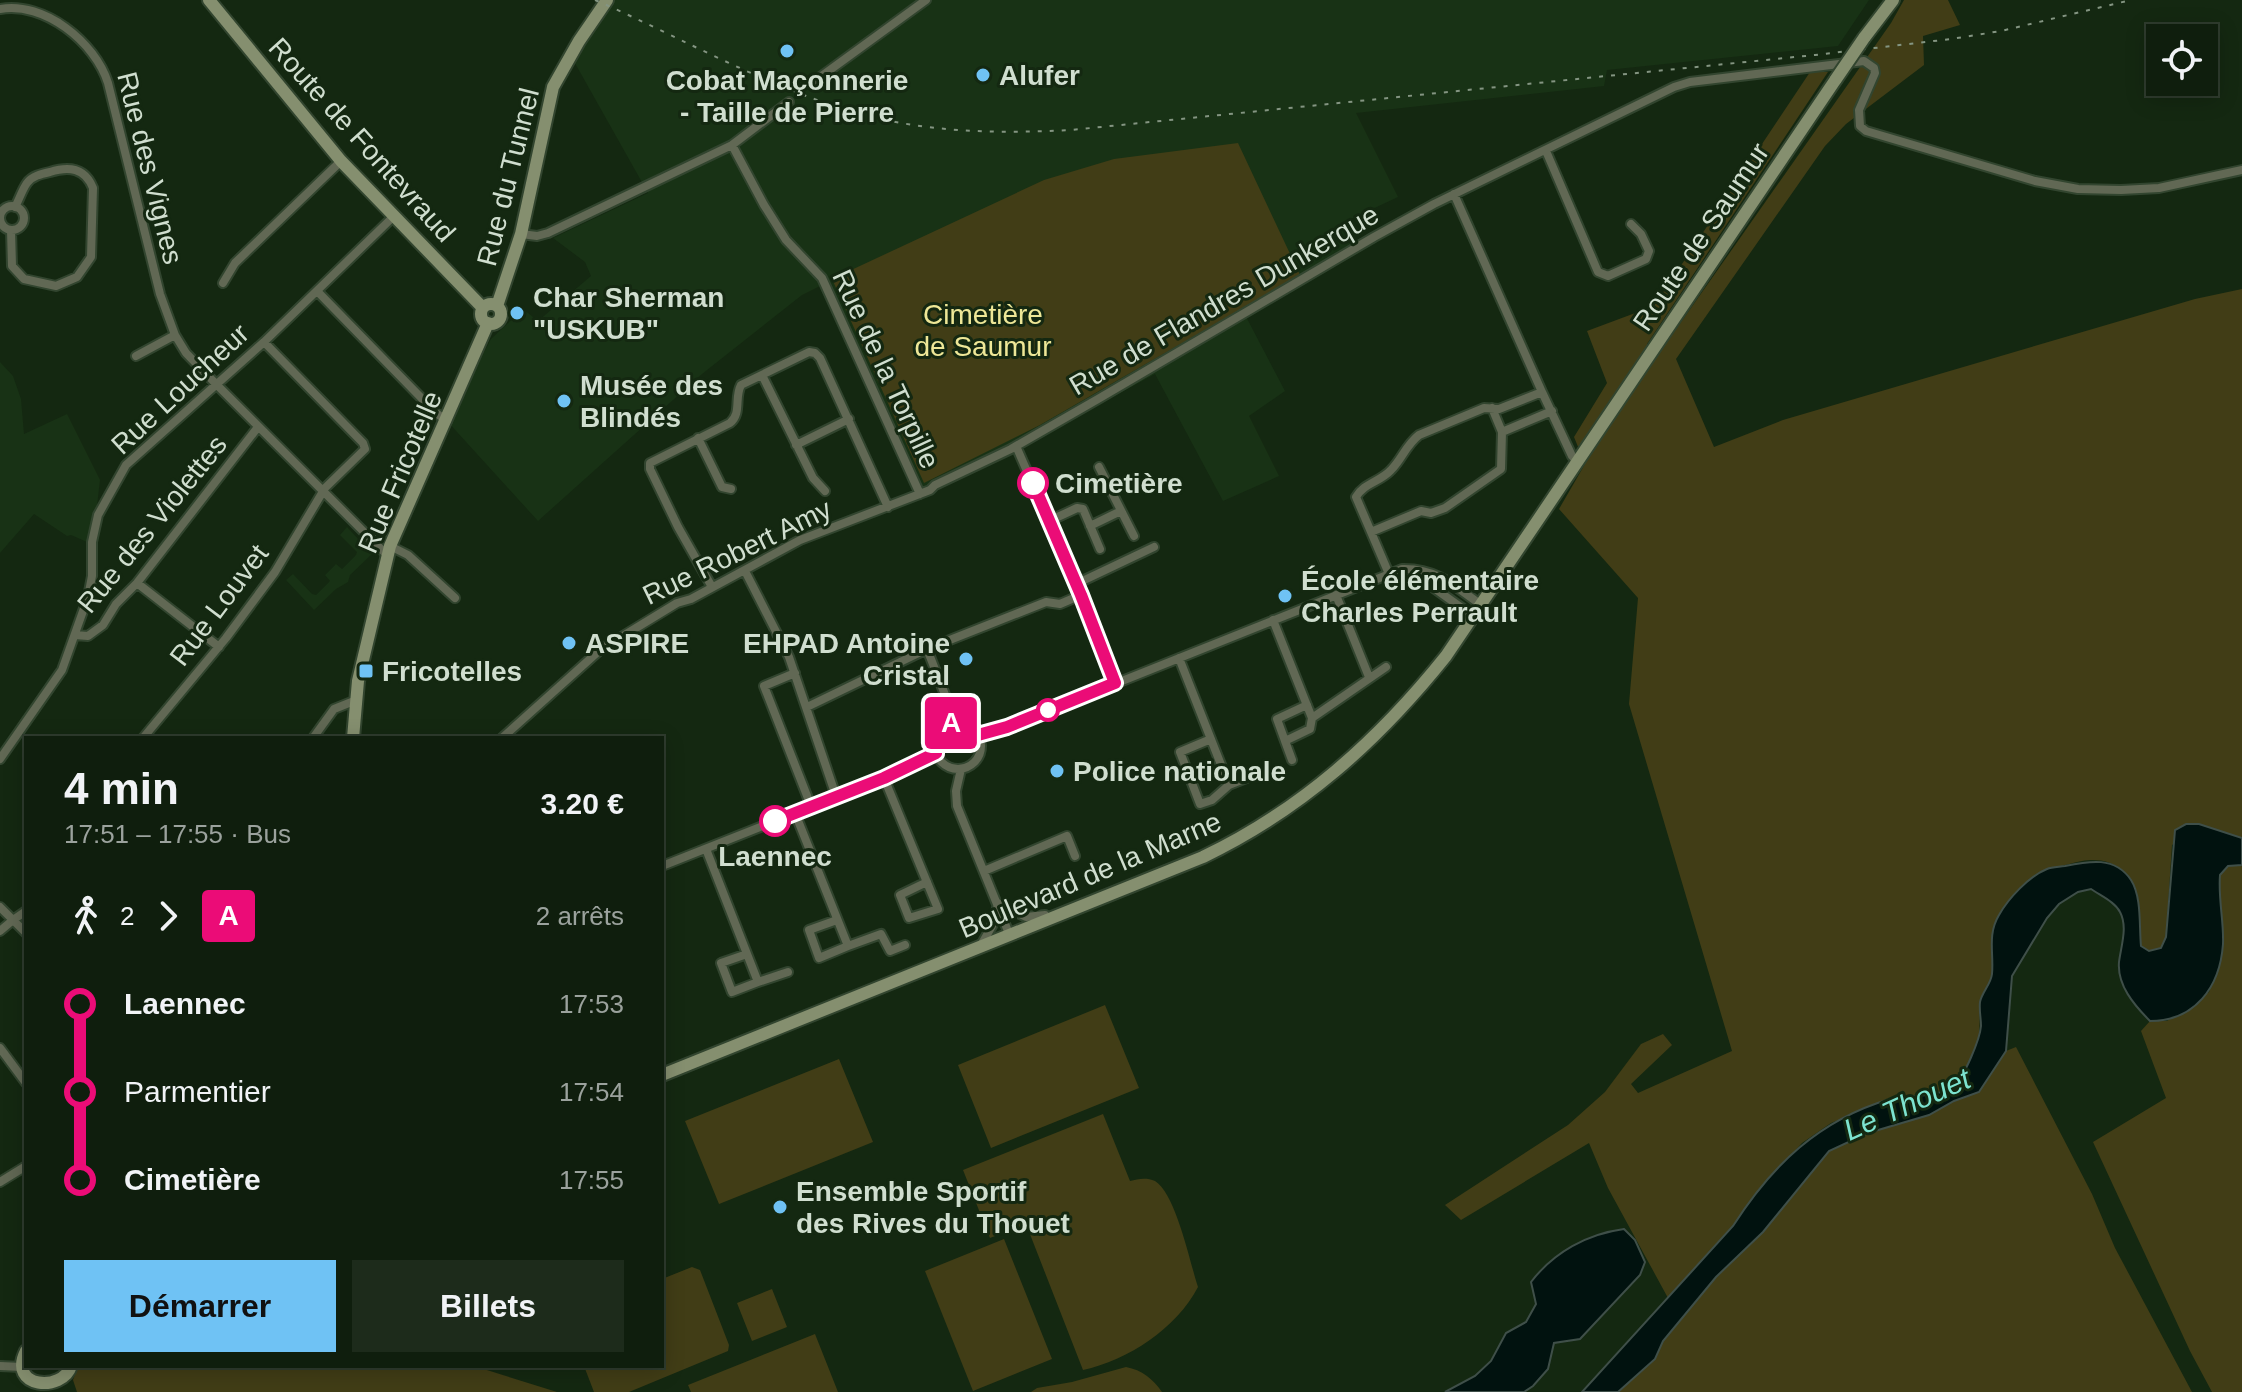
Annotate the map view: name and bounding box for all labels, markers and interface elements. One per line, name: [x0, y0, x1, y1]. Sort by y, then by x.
map controls: [2146, 24, 2218, 96]
button: locate: [2146, 24, 2218, 96]
street label: Route de Fontevraud: [262, 32, 462, 248]
marker: Cobat Maçonnerie - Taille de Pierre: [778, 42, 796, 60]
place label: Alufer: [999, 60, 1080, 91]
place label: Cobat Maçonnerie - Taille de Pierre: [666, 65, 908, 128]
marker: Alufer: [974, 66, 992, 84]
street label: Rue des Vignes: [111, 69, 189, 267]
street label: Rue du Tunnel: [471, 85, 545, 269]
street label: Route de Saumur: [1627, 137, 1775, 337]
street label: Rue de Flandres Dunkerque: [1064, 199, 1384, 401]
street label: Rue de la Torpille: [826, 265, 946, 473]
place label: Char Sherman "USKUB": [533, 282, 724, 345]
park label: Cimetière de Saumur: [915, 299, 1051, 362]
marker: Char Sherman "USKUB": [508, 304, 526, 322]
street label: Rue Loucheur: [105, 318, 255, 460]
place label: Musée des Blindés: [580, 370, 723, 433]
street label: Rue Fricotelle: [352, 386, 448, 558]
marker: Musée des Blindés: [555, 392, 573, 410]
street label: Rue des Violettes: [71, 429, 233, 619]
marker: Cimetière: [1018, 468, 1048, 498]
place label: Cimetière: [1055, 468, 1183, 499]
street label: Rue Robert Amy: [638, 493, 836, 611]
street label: Rue Louvet: [164, 538, 275, 672]
place label: École élémentaire Charles Perrault: [1301, 565, 1539, 628]
marker: École élémentaire Charles Perrault: [1276, 587, 1294, 605]
place label: ASPIRE: [585, 628, 689, 659]
place label: EHPAD Antoine Cristal: [743, 628, 950, 691]
marker: ASPIRE: [560, 634, 578, 652]
marker: EHPAD Antoine Cristal: [957, 650, 975, 668]
place label: Fricotelles: [382, 656, 522, 687]
marker: Fricotelles: [357, 662, 375, 680]
line badge: A: [925, 697, 977, 749]
unlabelled marker: [1037, 699, 1059, 721]
text: A: [941, 707, 961, 738]
place label: Police nationale: [1073, 756, 1286, 787]
marker: Police nationale: [1048, 762, 1066, 780]
text: 4 min: [64, 764, 179, 813]
text: 3.20 €: [541, 787, 624, 820]
marker: Laennec: [760, 806, 790, 836]
street label: Boulevard de la Marne: [954, 806, 1226, 944]
text: 17:51 – 17:55 · Bus: [64, 819, 291, 849]
place label: Laennec: [718, 841, 832, 872]
icon: walk: [64, 894, 108, 938]
icon: forward: [146, 894, 190, 938]
text: A: [218, 900, 239, 931]
text: 2: [120, 901, 134, 931]
text: 2 arrêts: [536, 901, 624, 931]
text: Laennec: [124, 987, 246, 1020]
text: 17:53: [559, 989, 624, 1019]
water label: Le Thouet: [1839, 1061, 1977, 1147]
text: Parmentier: [124, 1075, 271, 1108]
text: 17:54: [559, 1077, 624, 1107]
text: Cimetière: [124, 1163, 261, 1196]
text: 17:55: [559, 1165, 624, 1195]
place label: Ensemble Sportif des Rives du Thouet: [796, 1176, 1070, 1239]
marker: Ensemble Sportif des Rives du Thouet: [771, 1198, 789, 1216]
button: Démarrer: [64, 1260, 336, 1352]
button: Billets: [352, 1260, 624, 1352]

